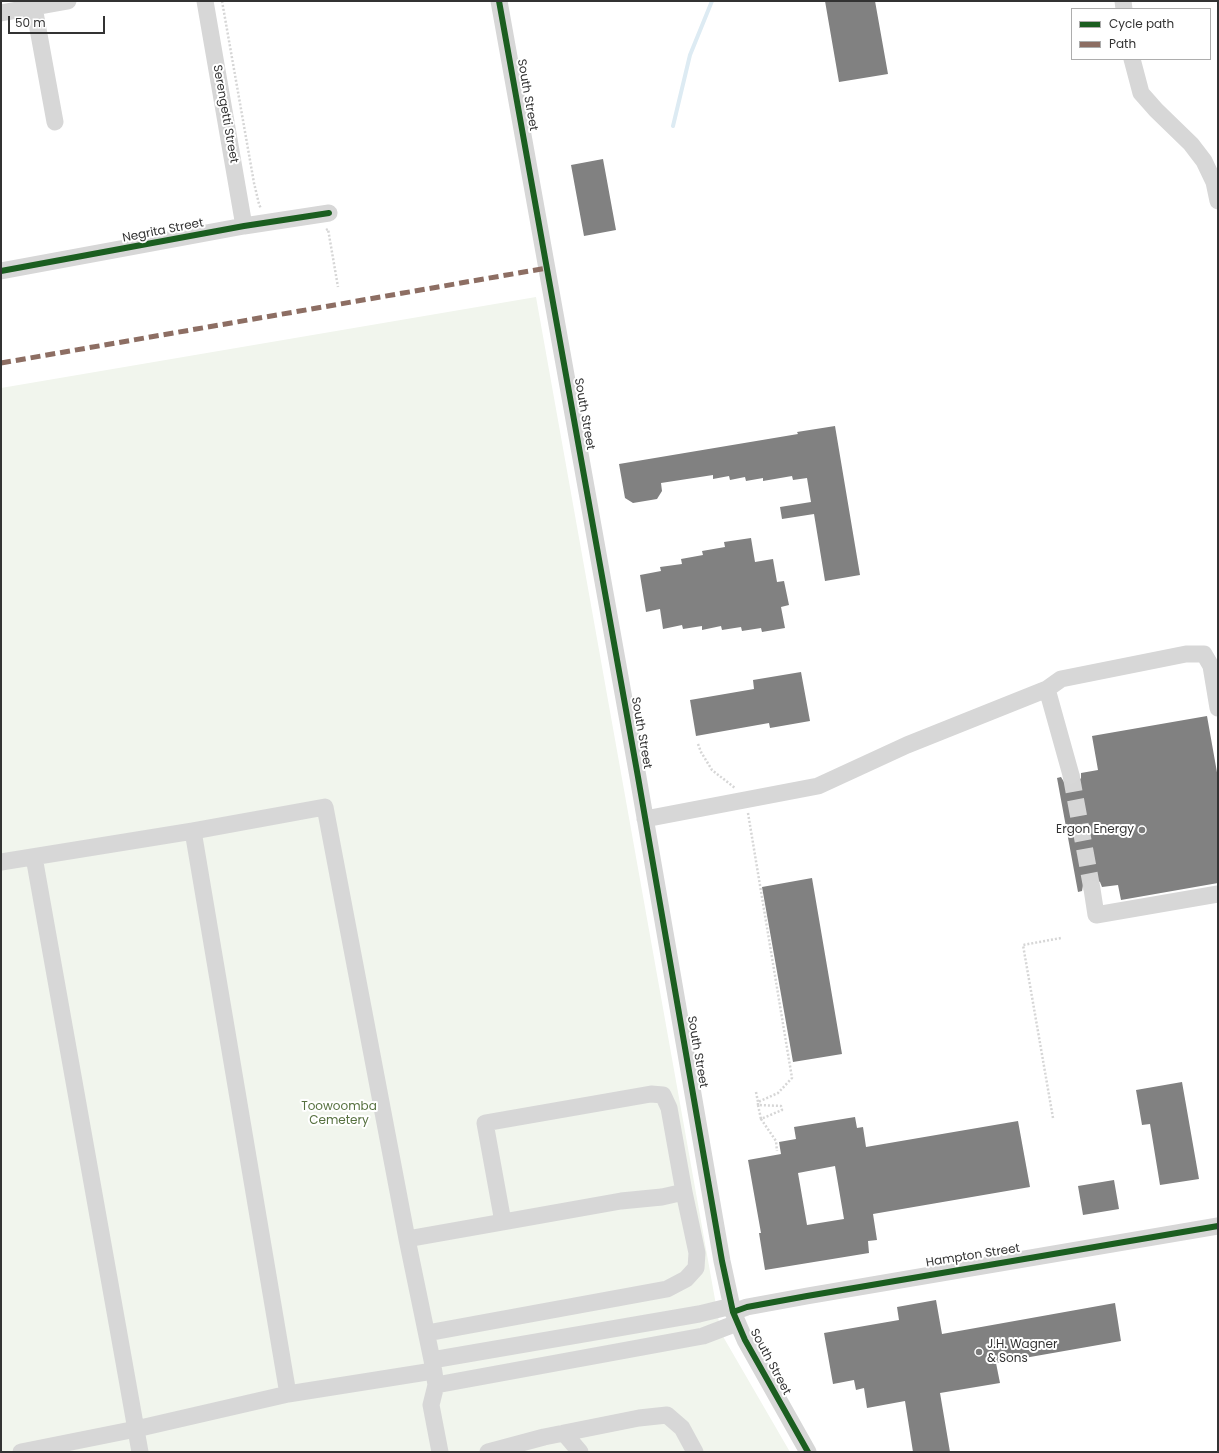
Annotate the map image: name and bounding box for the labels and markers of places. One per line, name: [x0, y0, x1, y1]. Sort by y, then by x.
place label: Ergon Energy: [1056, 823, 1134, 837]
marker: Ergon Energy: [1137, 825, 1147, 835]
place label: J.H. Wagner & Sons: [987, 1338, 1057, 1366]
marker: J.H. Wagner & Sons: [974, 1347, 984, 1357]

